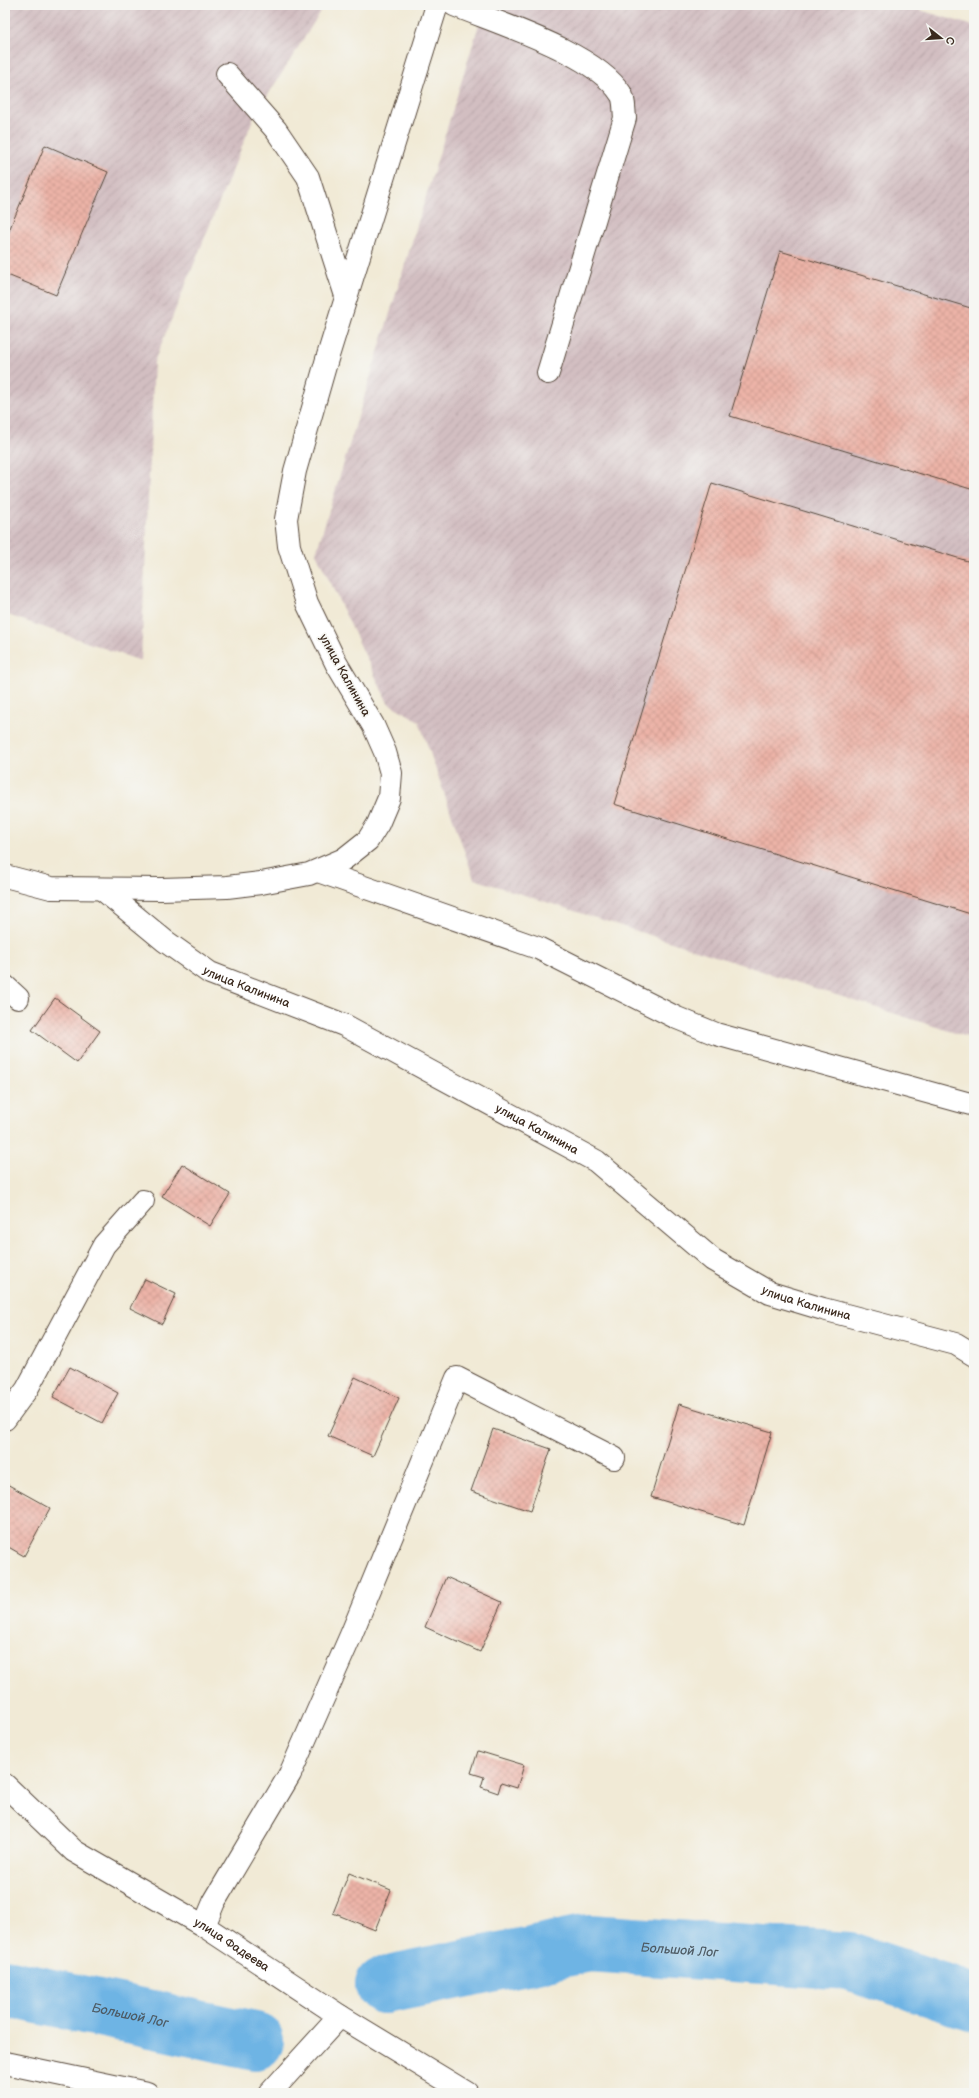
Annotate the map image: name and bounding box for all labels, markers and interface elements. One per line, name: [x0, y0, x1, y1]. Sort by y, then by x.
north arrow: [921, 18, 961, 58]
text: С: [943, 35, 957, 47]
street label: улица Калинина: [316, 631, 373, 719]
street label: улица Калинина: [200, 963, 292, 1011]
street label: улица Калинина: [493, 1101, 581, 1158]
street label: улица Калинина: [759, 1283, 852, 1324]
street label: улица Фадеева: [191, 1915, 272, 1975]
water label: Большой Лог: [640, 1940, 720, 1961]
water label: Большой Лог: [90, 2000, 171, 2032]

